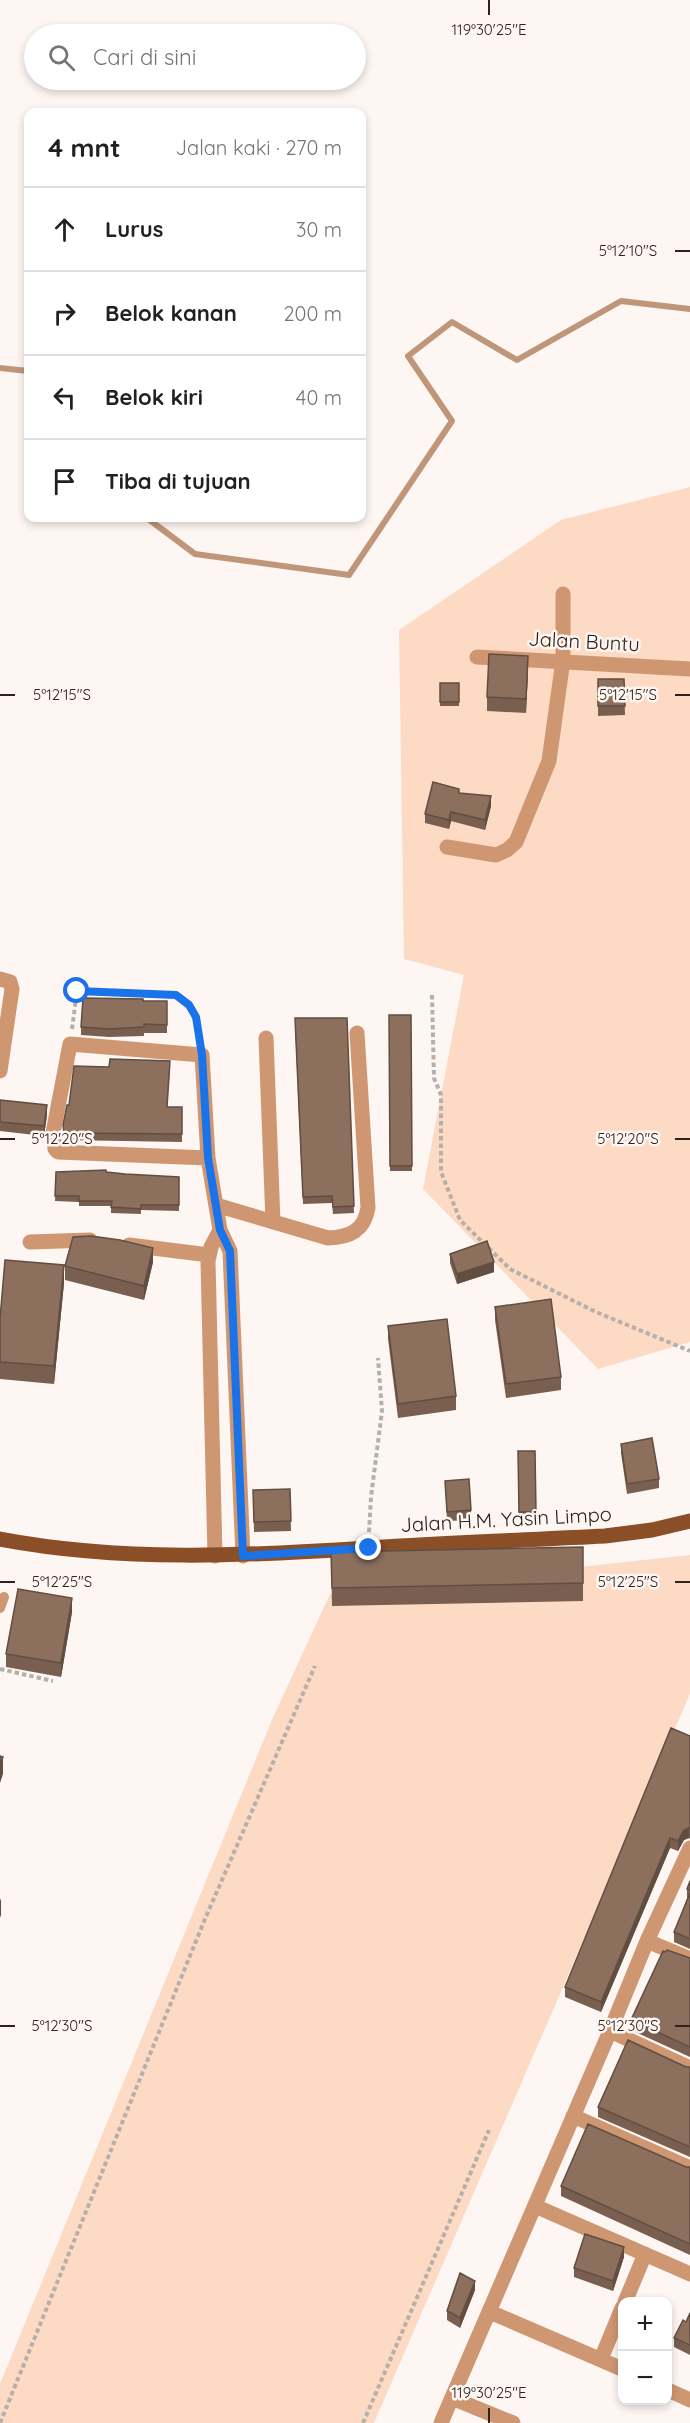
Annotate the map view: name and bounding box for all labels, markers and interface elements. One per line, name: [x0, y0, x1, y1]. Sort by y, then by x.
text: 119°30'25"E: [452, 20, 526, 39]
search box: [24, 24, 366, 90]
icon: search: [45, 41, 78, 74]
text: Cari di sini: [93, 43, 196, 71]
text: 4 mnt: [48, 131, 121, 164]
text: Jalan kaki · 270 m: [176, 135, 342, 160]
icon: ahead: [48, 213, 81, 246]
text: Lurus: [105, 215, 163, 243]
text: 30 m: [296, 217, 342, 242]
text: 5°12'10"S: [599, 241, 657, 260]
icon: right: [48, 297, 81, 330]
text: Belok kanan: [105, 299, 237, 327]
text: 200 m: [283, 301, 342, 326]
icon: left: [48, 381, 81, 414]
text: Belok kiri: [105, 383, 203, 411]
text: 40 m: [296, 385, 342, 410]
icon: arrive: [48, 465, 81, 498]
text: Tiba di tujuan: [105, 467, 251, 495]
street label: Jalan Buntu: [528, 626, 640, 656]
text: 5°12'15"S: [33, 685, 91, 704]
text: 5°12'15"S: [599, 685, 657, 704]
route start: [63, 977, 89, 1003]
text: 5°12'20"S: [31, 1129, 93, 1148]
text: 5°12'20"S: [597, 1129, 659, 1148]
street label: Jalan H.M. Yasin Limpo: [400, 1501, 612, 1537]
route end: [355, 1534, 381, 1560]
text: 5°12'25"S: [32, 1572, 92, 1591]
text: 5°12'25"S: [598, 1572, 658, 1591]
text: 5°12'30"S: [32, 2016, 92, 2035]
text: 5°12'30"S: [598, 2016, 658, 2035]
map controls: [618, 2297, 672, 2405]
button: +: [618, 2297, 672, 2351]
button: −: [618, 2351, 672, 2405]
text: 119°30'25"E: [452, 2383, 526, 2402]

